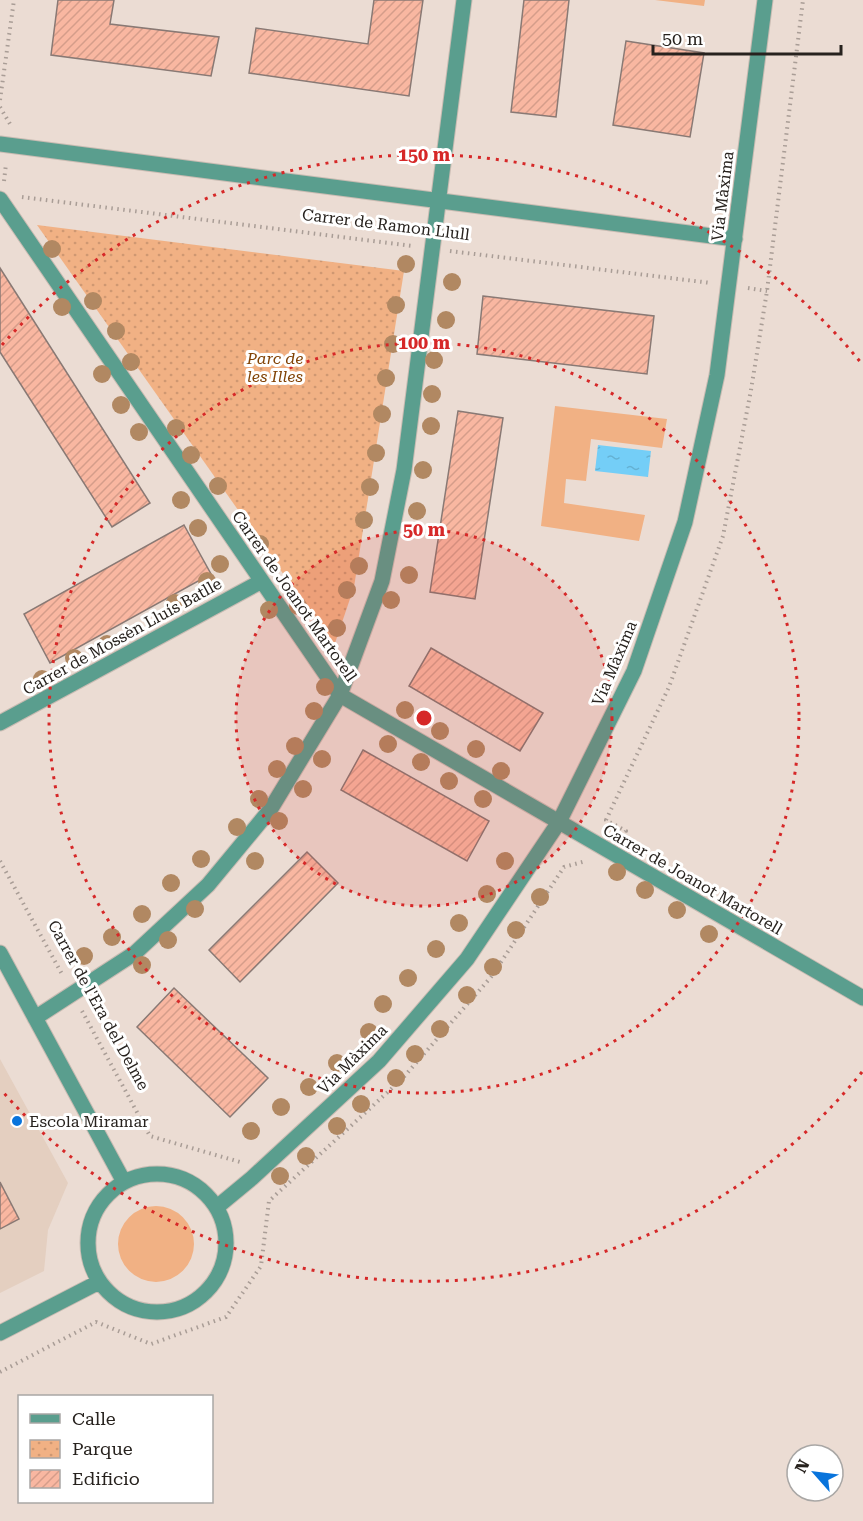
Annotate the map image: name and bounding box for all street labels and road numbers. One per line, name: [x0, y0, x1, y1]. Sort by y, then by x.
street label: Via Màxima: [708, 150, 737, 242]
street label: Carrer de Ramon Llull: [301, 205, 471, 244]
street label: Carrer de Joanot Martorell: [228, 507, 361, 685]
street label: Carrer de Mossèn Lluís Batlle: [20, 574, 225, 699]
street label: Via Màxima: [588, 617, 641, 709]
street label: Carrer de Joanot Martorell: [600, 820, 786, 939]
street label: Carrer de l'Era del Delme: [44, 917, 153, 1094]
street label: Via Màxima: [314, 1020, 391, 1098]

